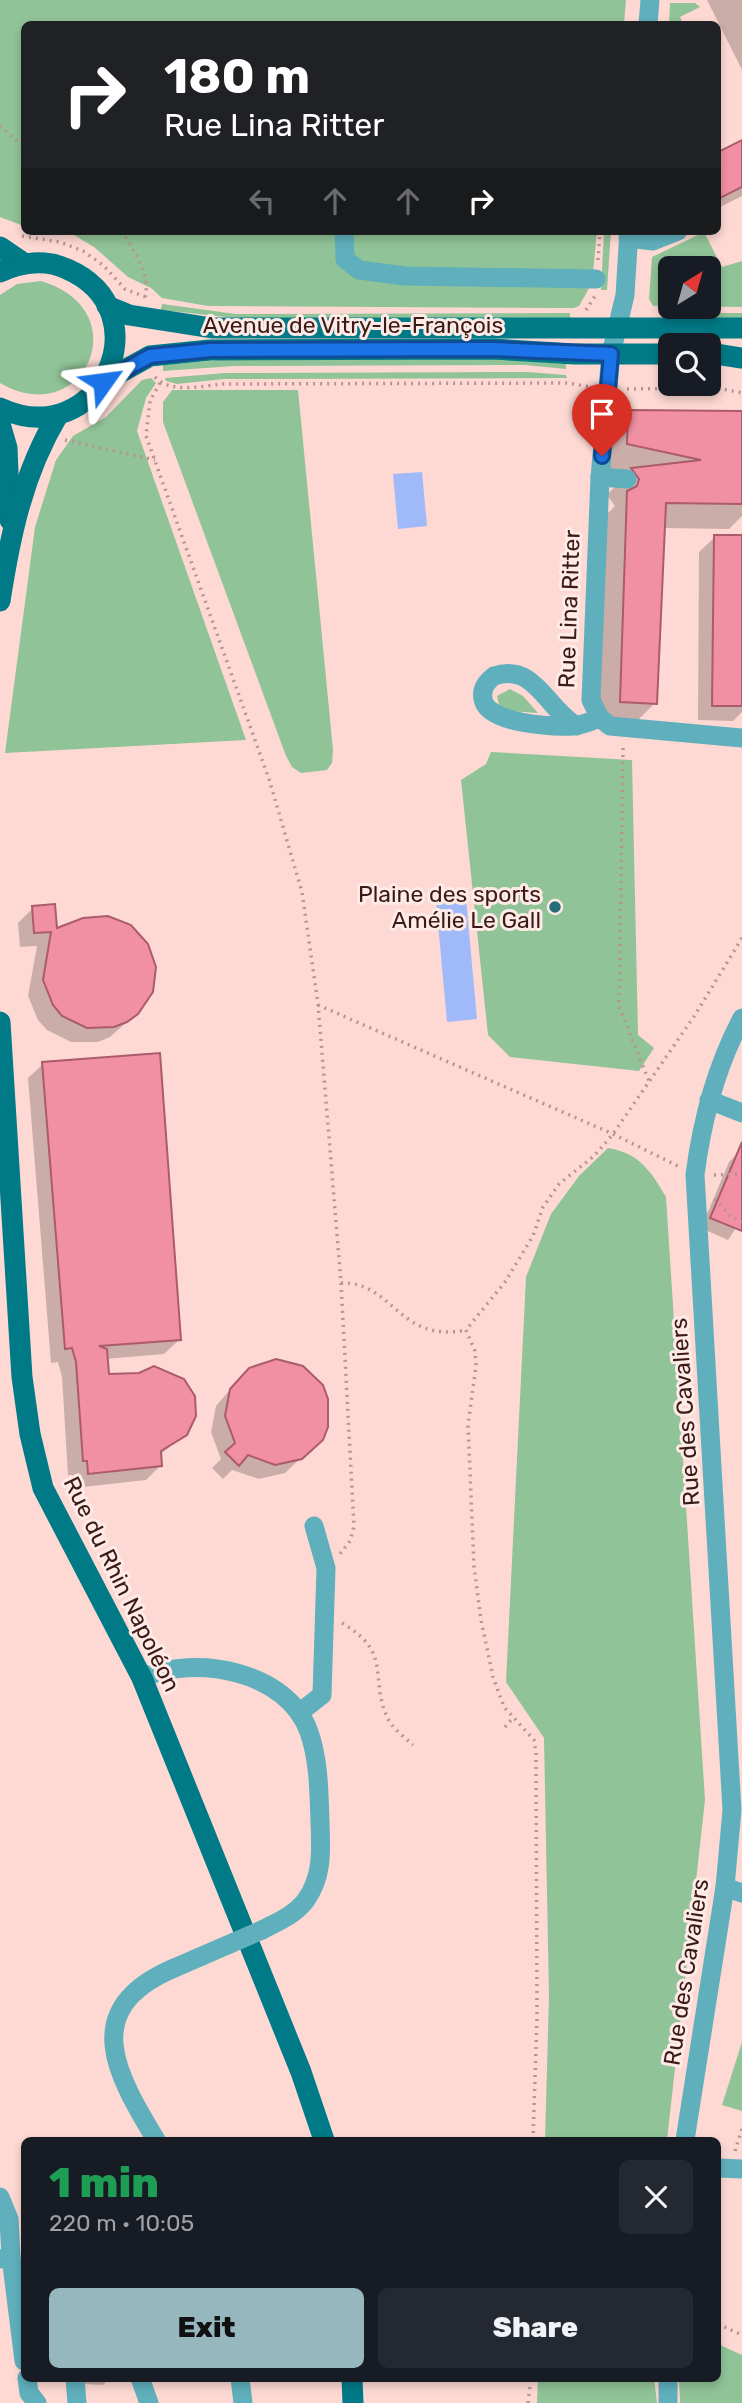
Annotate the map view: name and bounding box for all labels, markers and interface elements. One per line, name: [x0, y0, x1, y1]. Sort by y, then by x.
text: 180 m: [164, 47, 310, 105]
icon: right: [49, 49, 140, 140]
text: Rue Lina Ritter: [164, 106, 384, 144]
icon: left: [243, 182, 281, 220]
icon: ahead: [316, 182, 354, 220]
icon: ahead: [389, 182, 427, 220]
icon: right: [462, 182, 500, 220]
north arrow: [658, 256, 721, 318]
map controls: [658, 256, 721, 396]
street label: Avenue de Vitry-le-François: [203, 311, 503, 339]
button: search: [658, 333, 721, 396]
position arrow: [66, 345, 140, 419]
pin: [572, 384, 632, 456]
icon: arrive: [583, 395, 621, 433]
street label: Rue Lina Ritter: [552, 529, 586, 689]
place label: Plaine des sports Amélie Le Gall: [358, 880, 541, 934]
marker: Plaine des sports Amélie Le Gall: [547, 899, 563, 915]
street label: Rue des Cavaliers: [664, 1317, 706, 1507]
street label: Rue du Rhin Napoléon: [58, 1472, 186, 1696]
street label: Rue des Cavaliers: [657, 1877, 715, 2067]
text: 1 min: [49, 2158, 159, 2208]
button: close: [619, 2160, 693, 2234]
text: 220 m · 10:05: [49, 2209, 194, 2237]
button: Exit: [49, 2288, 364, 2368]
button: Share: [378, 2288, 693, 2368]

